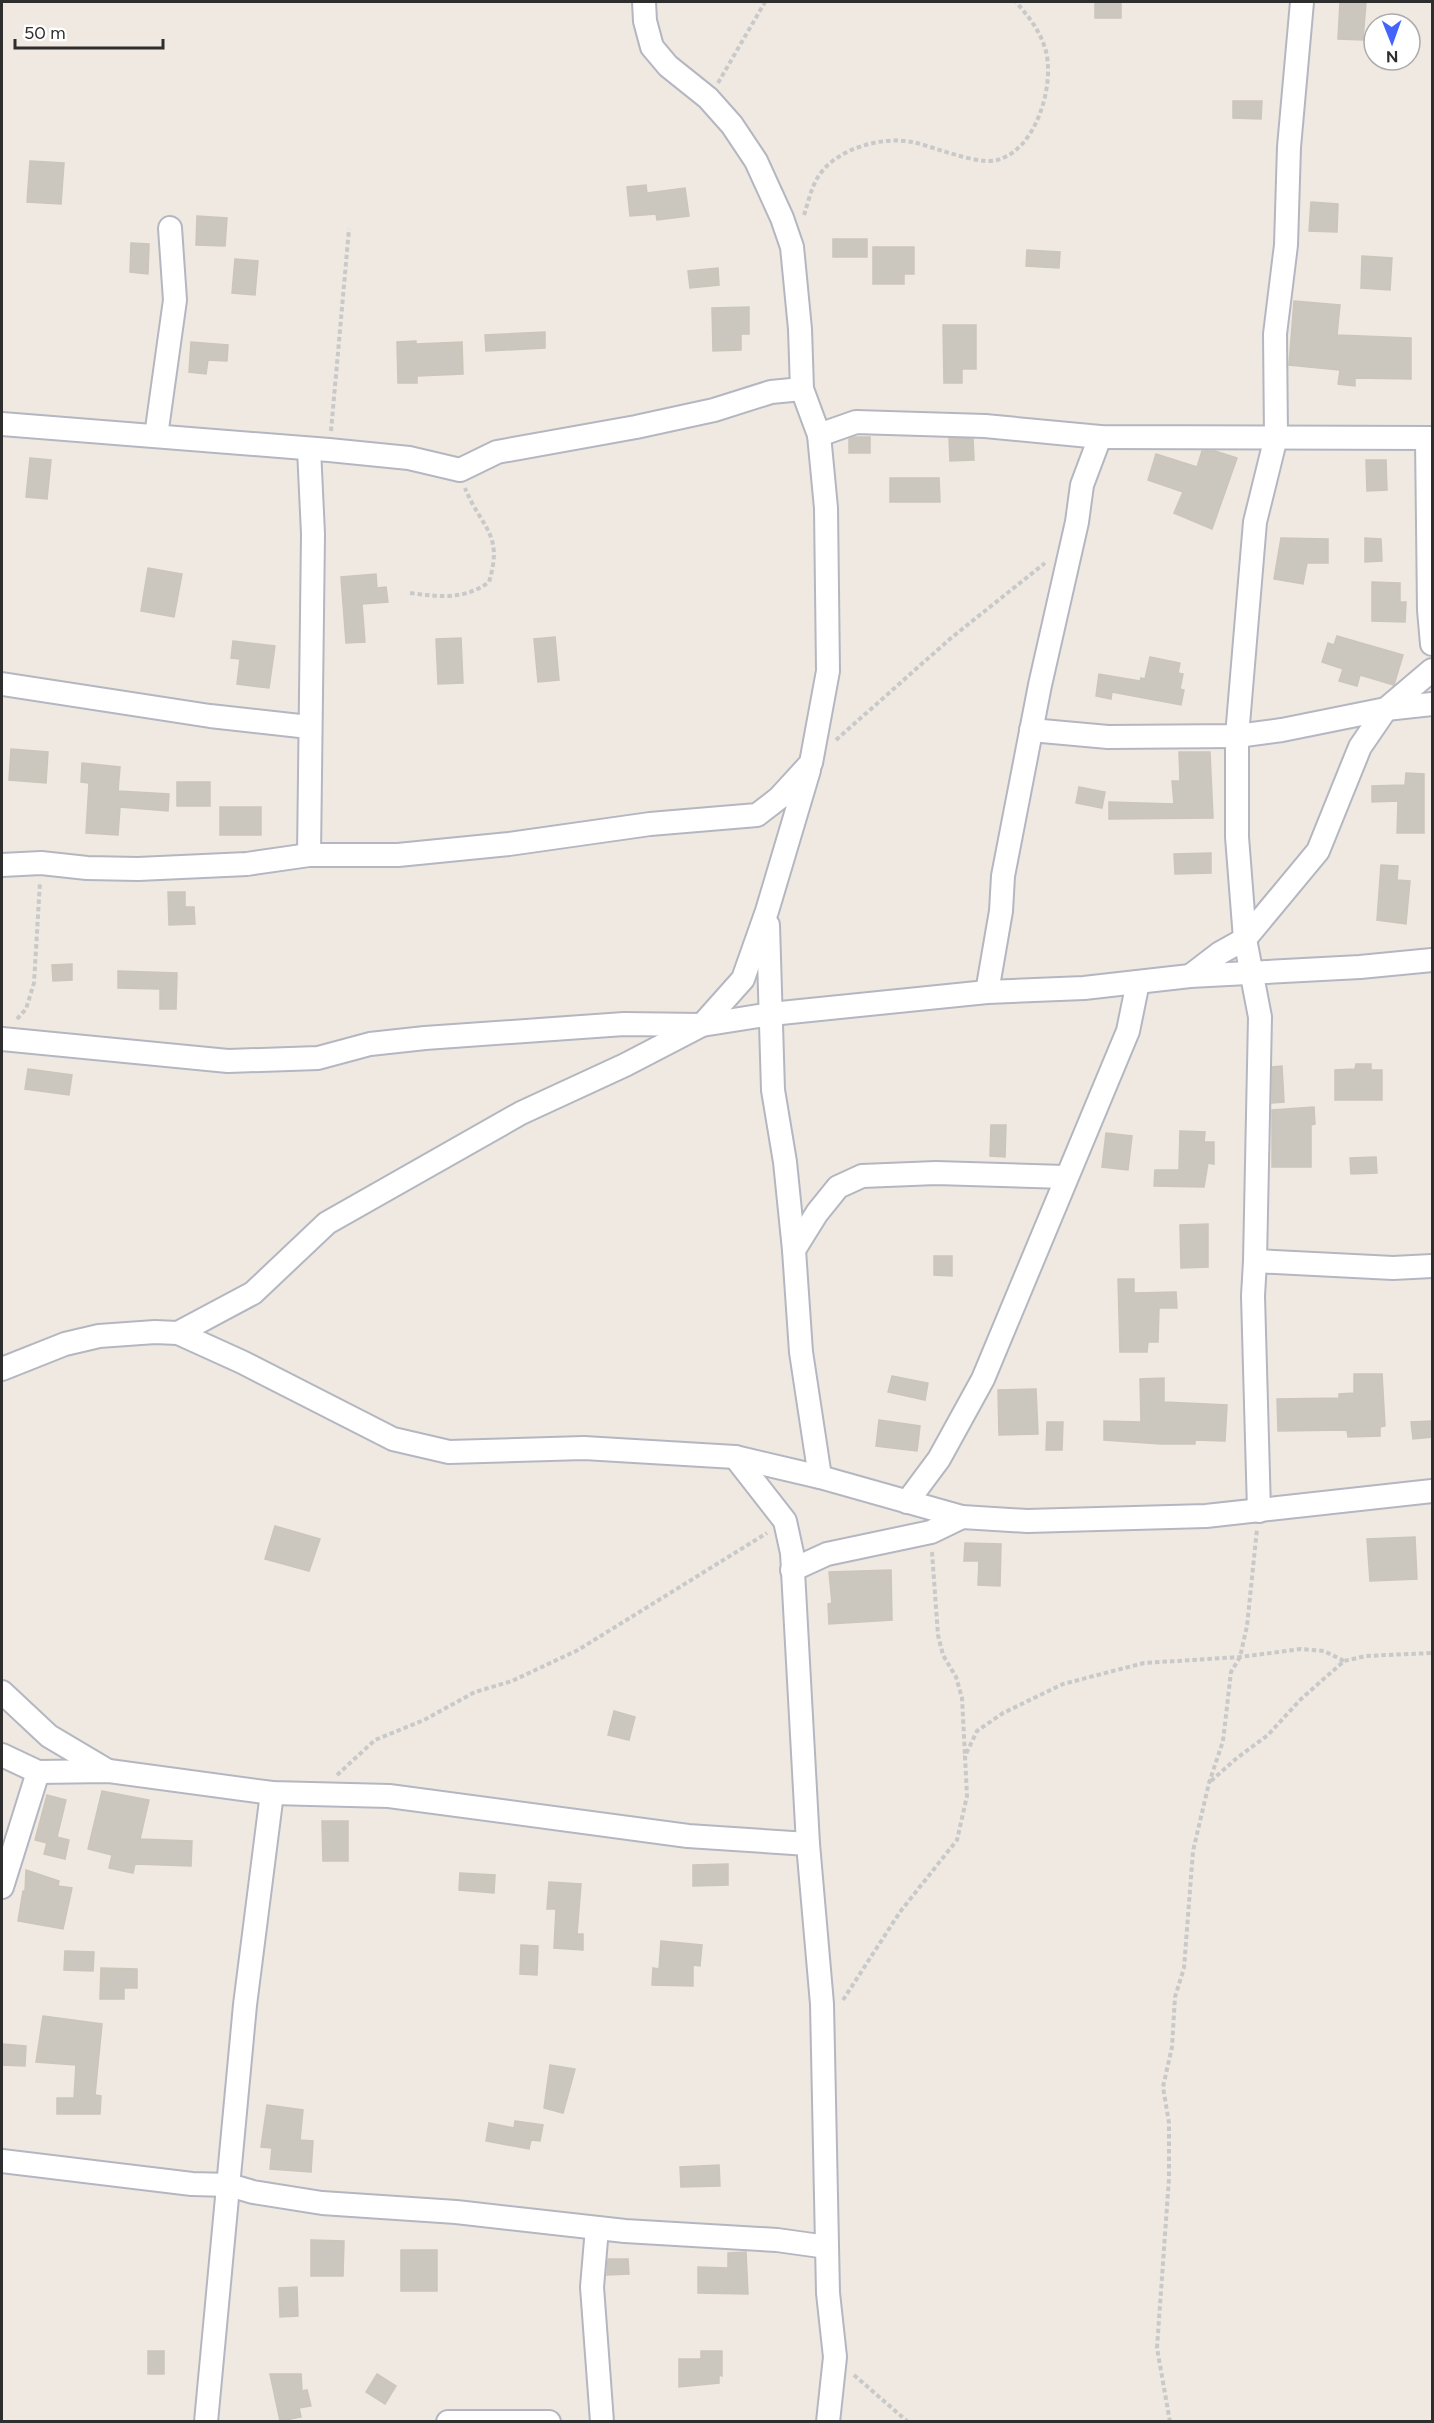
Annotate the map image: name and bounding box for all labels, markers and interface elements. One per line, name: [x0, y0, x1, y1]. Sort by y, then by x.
scale bar: [15, 12, 164, 50]
north arrow: [1362, 12, 1422, 72]
text: 50 m: [24, 22, 66, 44]
text: N: [1386, 47, 1399, 66]

